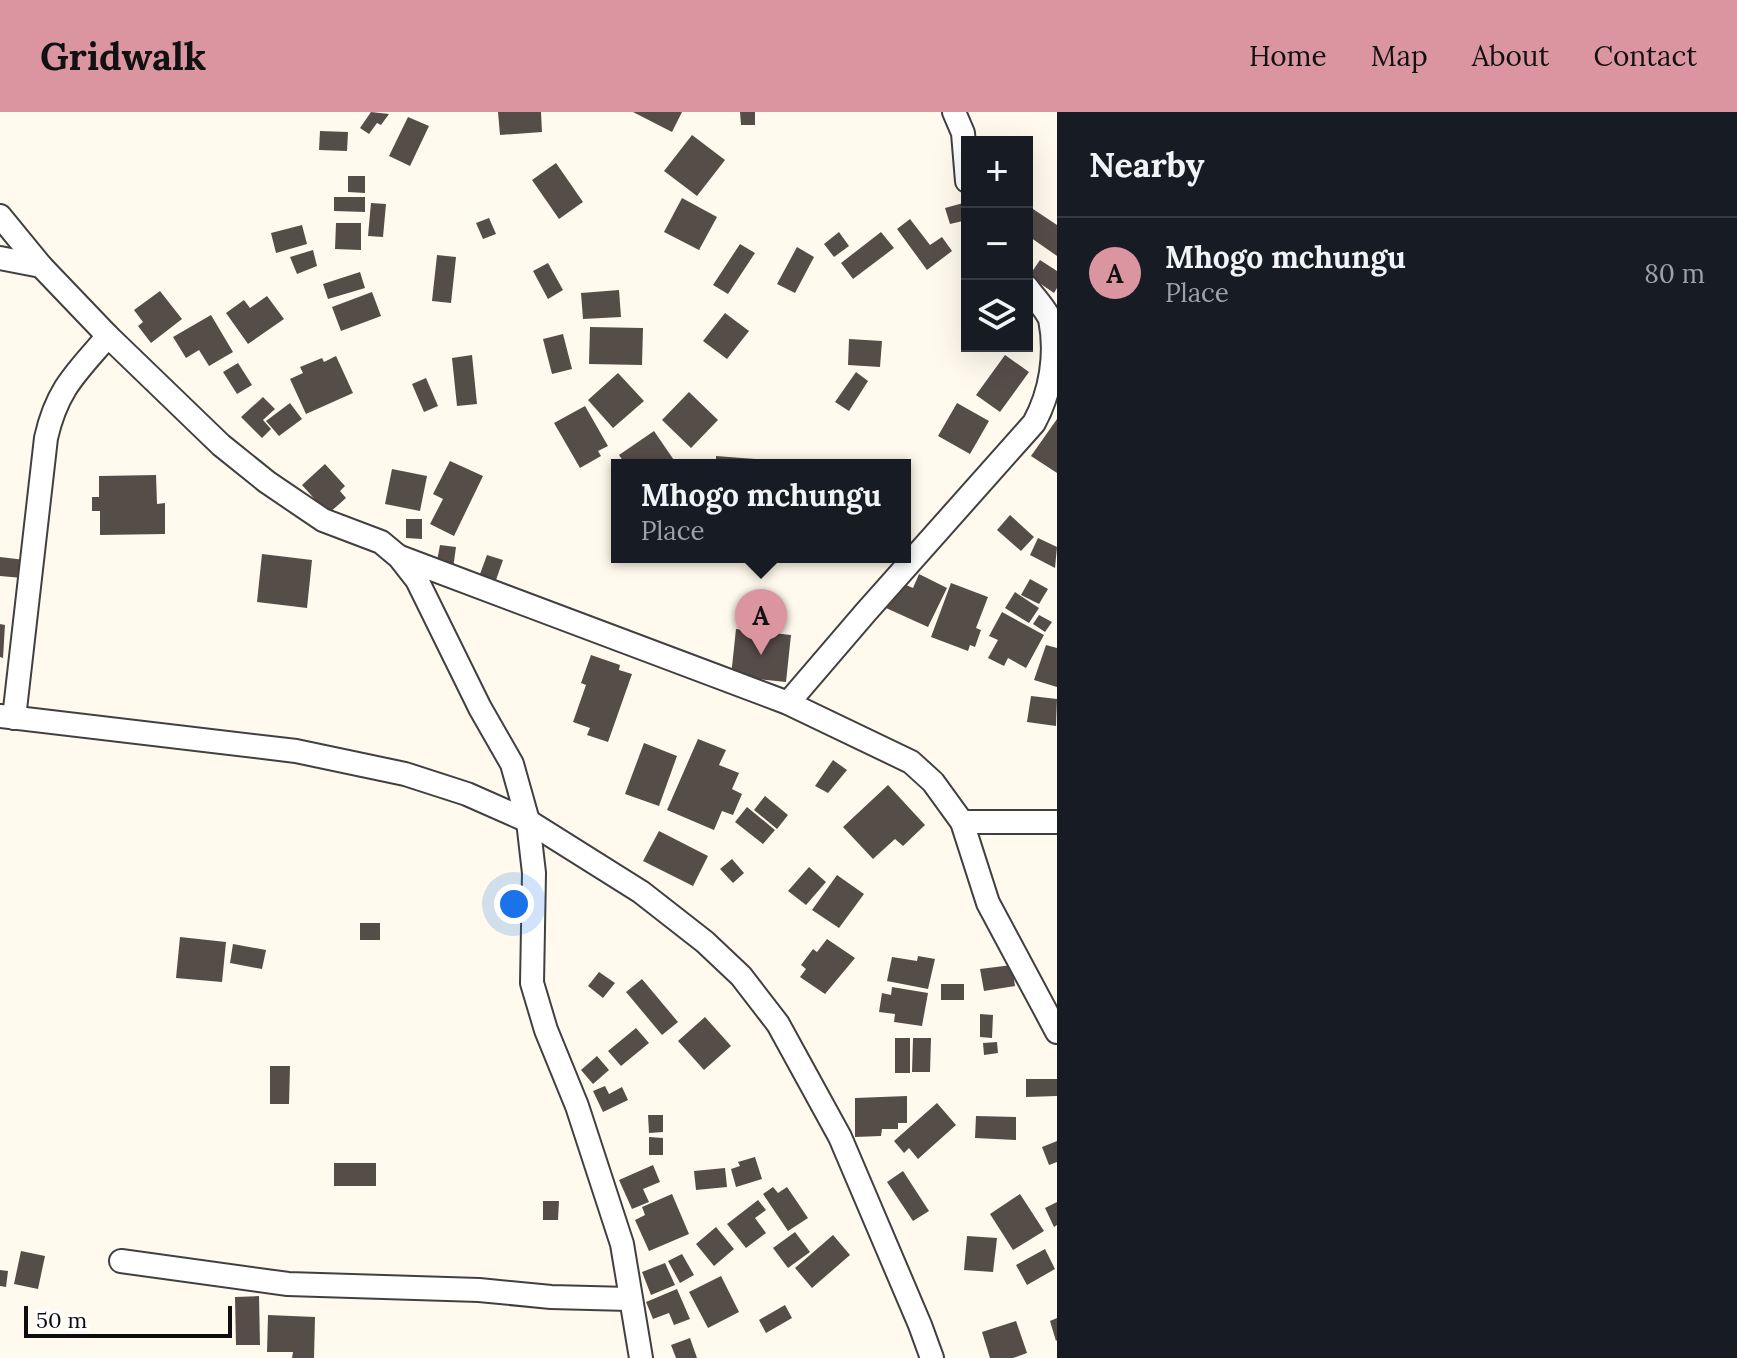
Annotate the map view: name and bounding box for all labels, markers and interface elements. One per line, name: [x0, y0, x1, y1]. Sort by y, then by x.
text: Gridwalk: [40, 32, 206, 80]
text: Home: [1249, 38, 1327, 74]
text: Map: [1371, 38, 1428, 74]
text: About: [1472, 38, 1549, 74]
text: Contact: [1593, 38, 1697, 74]
map controls: [961, 136, 1033, 352]
button: +: [961, 136, 1033, 208]
text: Nearby: [1089, 143, 1205, 186]
button: −: [961, 208, 1033, 280]
text: Mhogo mchungu: [1165, 238, 1406, 276]
text: A: [1106, 257, 1124, 290]
text: 80 m: [1644, 257, 1705, 290]
text: Place: [1165, 276, 1229, 309]
button: layers: [961, 280, 1033, 352]
popup: [611, 459, 911, 563]
text: Mhogo mchungu: [641, 476, 881, 514]
text: Place: [641, 514, 705, 547]
pin: A: [735, 589, 787, 655]
your location: [494, 884, 534, 924]
scale bar: [24, 1302, 232, 1338]
text: 50 m: [36, 1306, 87, 1334]

